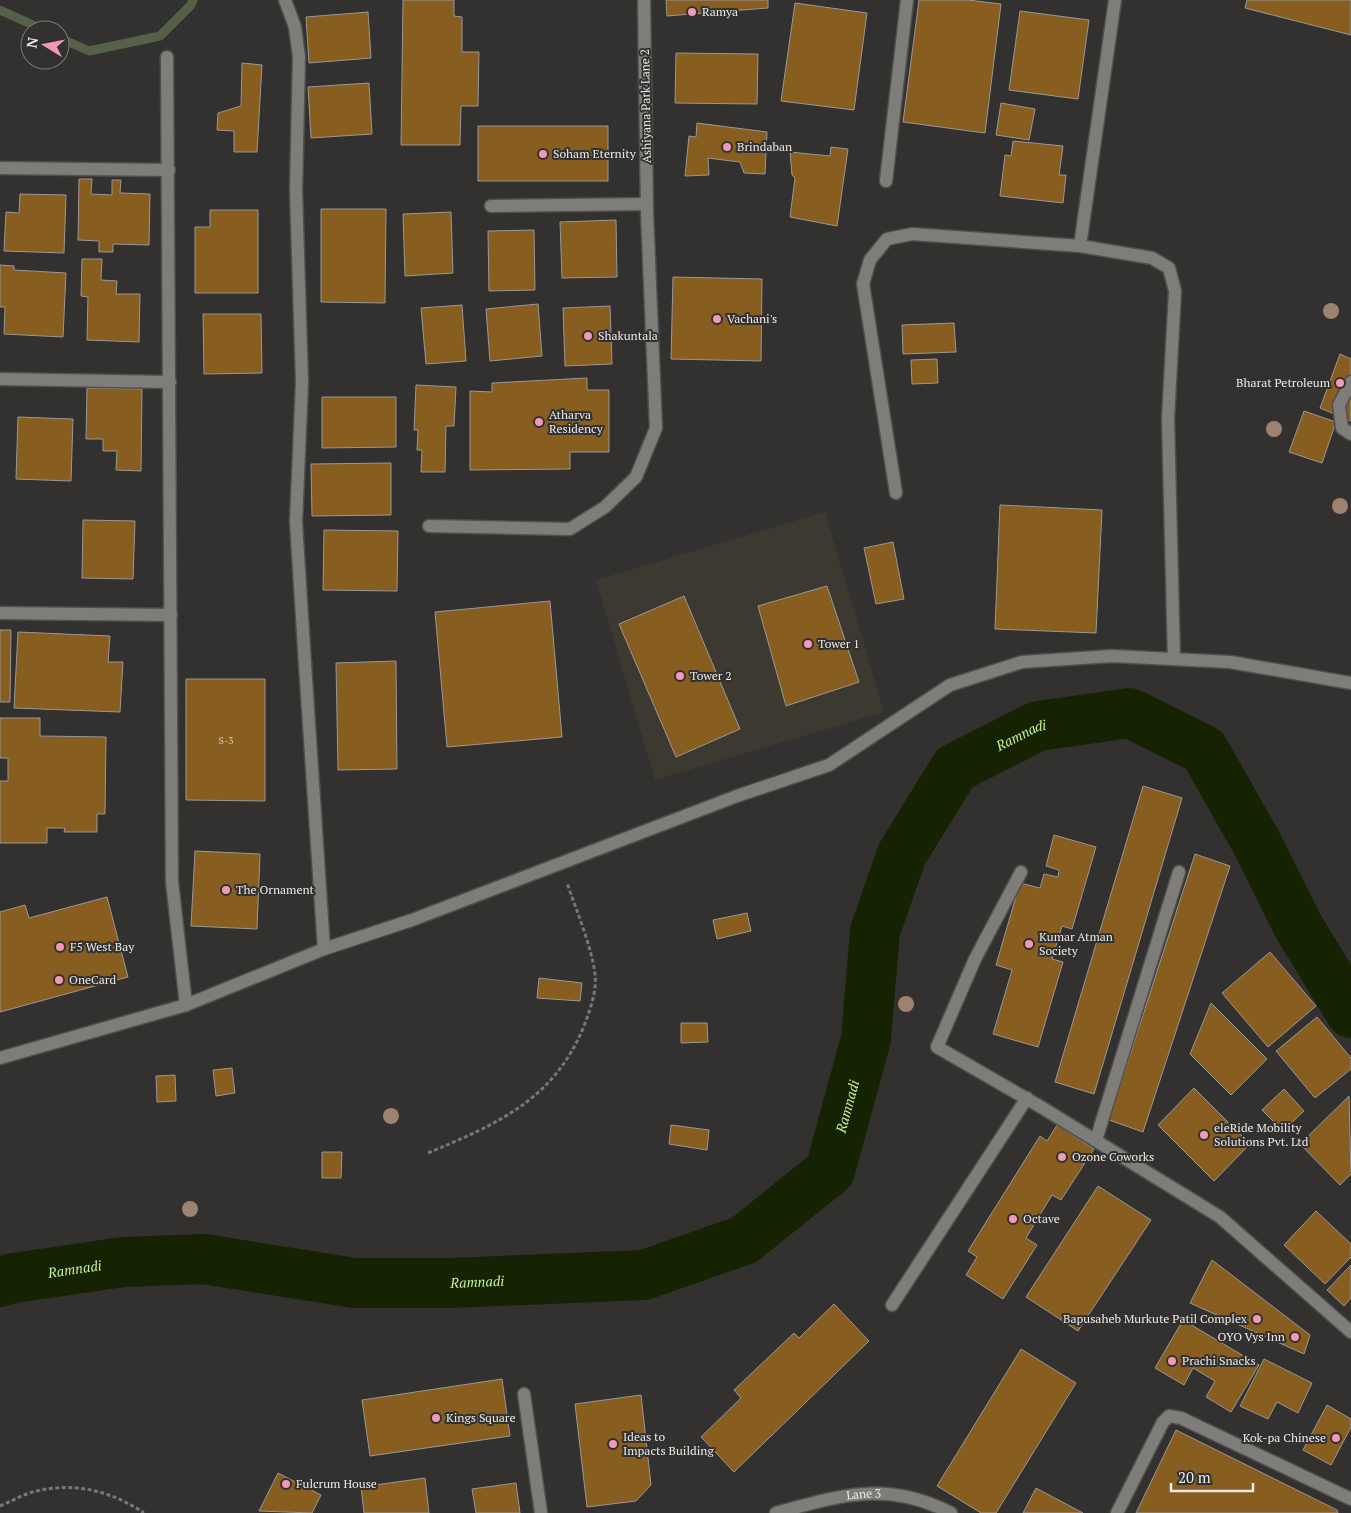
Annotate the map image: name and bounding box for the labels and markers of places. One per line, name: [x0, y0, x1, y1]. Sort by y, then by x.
place label: Ramya: [702, 4, 738, 19]
marker: Ramya: [686, 6, 698, 18]
place label: Brindaban: [737, 139, 792, 154]
marker: Brindaban: [721, 141, 733, 153]
place label: Soham Eternity: [553, 146, 637, 161]
marker: Soham Eternity: [537, 148, 549, 160]
place label: Vachani's: [727, 311, 777, 326]
marker: Vachani's: [711, 313, 723, 325]
place label: Shakuntala: [598, 328, 658, 343]
marker: Shakuntala: [582, 330, 594, 342]
place label: Bharat Petroleum: [1236, 375, 1331, 390]
marker: Bharat Petroleum: [1334, 377, 1346, 389]
place label: Atharva Residency: [549, 407, 604, 436]
marker: Atharva Residency: [533, 416, 545, 428]
place label: Tower 1: [818, 636, 860, 651]
marker: Tower 1: [802, 638, 814, 650]
place label: Tower 2: [690, 668, 732, 683]
marker: Tower 2: [674, 670, 686, 682]
place label: The Ornament: [236, 882, 315, 897]
marker: The Ornament: [220, 884, 232, 896]
place label: Kumar Atman Society: [1039, 929, 1113, 958]
marker: Kumar Atman Society: [1023, 938, 1035, 950]
place label: F5 West Bay: [70, 939, 135, 954]
marker: F5 West Bay: [54, 941, 66, 953]
place label: OneCard: [69, 972, 116, 987]
marker: OneCard: [53, 974, 65, 986]
place label: eleRide Mobility Solutions Pvt. Ltd: [1214, 1120, 1309, 1149]
marker: eleRide Mobility Solutions Pvt. Ltd: [1198, 1129, 1210, 1141]
place label: Ozone Coworks: [1072, 1149, 1154, 1164]
marker: Ozone Coworks: [1056, 1151, 1068, 1163]
place label: Octave: [1023, 1211, 1060, 1226]
marker: Octave: [1007, 1213, 1019, 1225]
place label: Bapusaheb Murkute Patil Complex: [1063, 1311, 1248, 1326]
marker: Bapusaheb Murkute Patil Complex: [1251, 1313, 1263, 1325]
place label: OYO Vys Inn: [1218, 1329, 1285, 1344]
marker: OYO Vys Inn: [1289, 1331, 1301, 1343]
place label: Prachi Snacks: [1182, 1353, 1256, 1368]
marker: Prachi Snacks: [1166, 1355, 1178, 1367]
place label: Kings Square: [446, 1410, 516, 1425]
marker: Kings Square: [430, 1412, 442, 1424]
place label: Ideas to Impacts Building: [623, 1429, 714, 1458]
place label: Kok-pa Chinese: [1243, 1430, 1326, 1445]
marker: Kok-pa Chinese: [1330, 1432, 1342, 1444]
marker: Ideas to Impacts Building: [607, 1438, 619, 1450]
place label: Fulcrum House: [296, 1476, 377, 1491]
marker: Fulcrum House: [280, 1478, 292, 1490]

